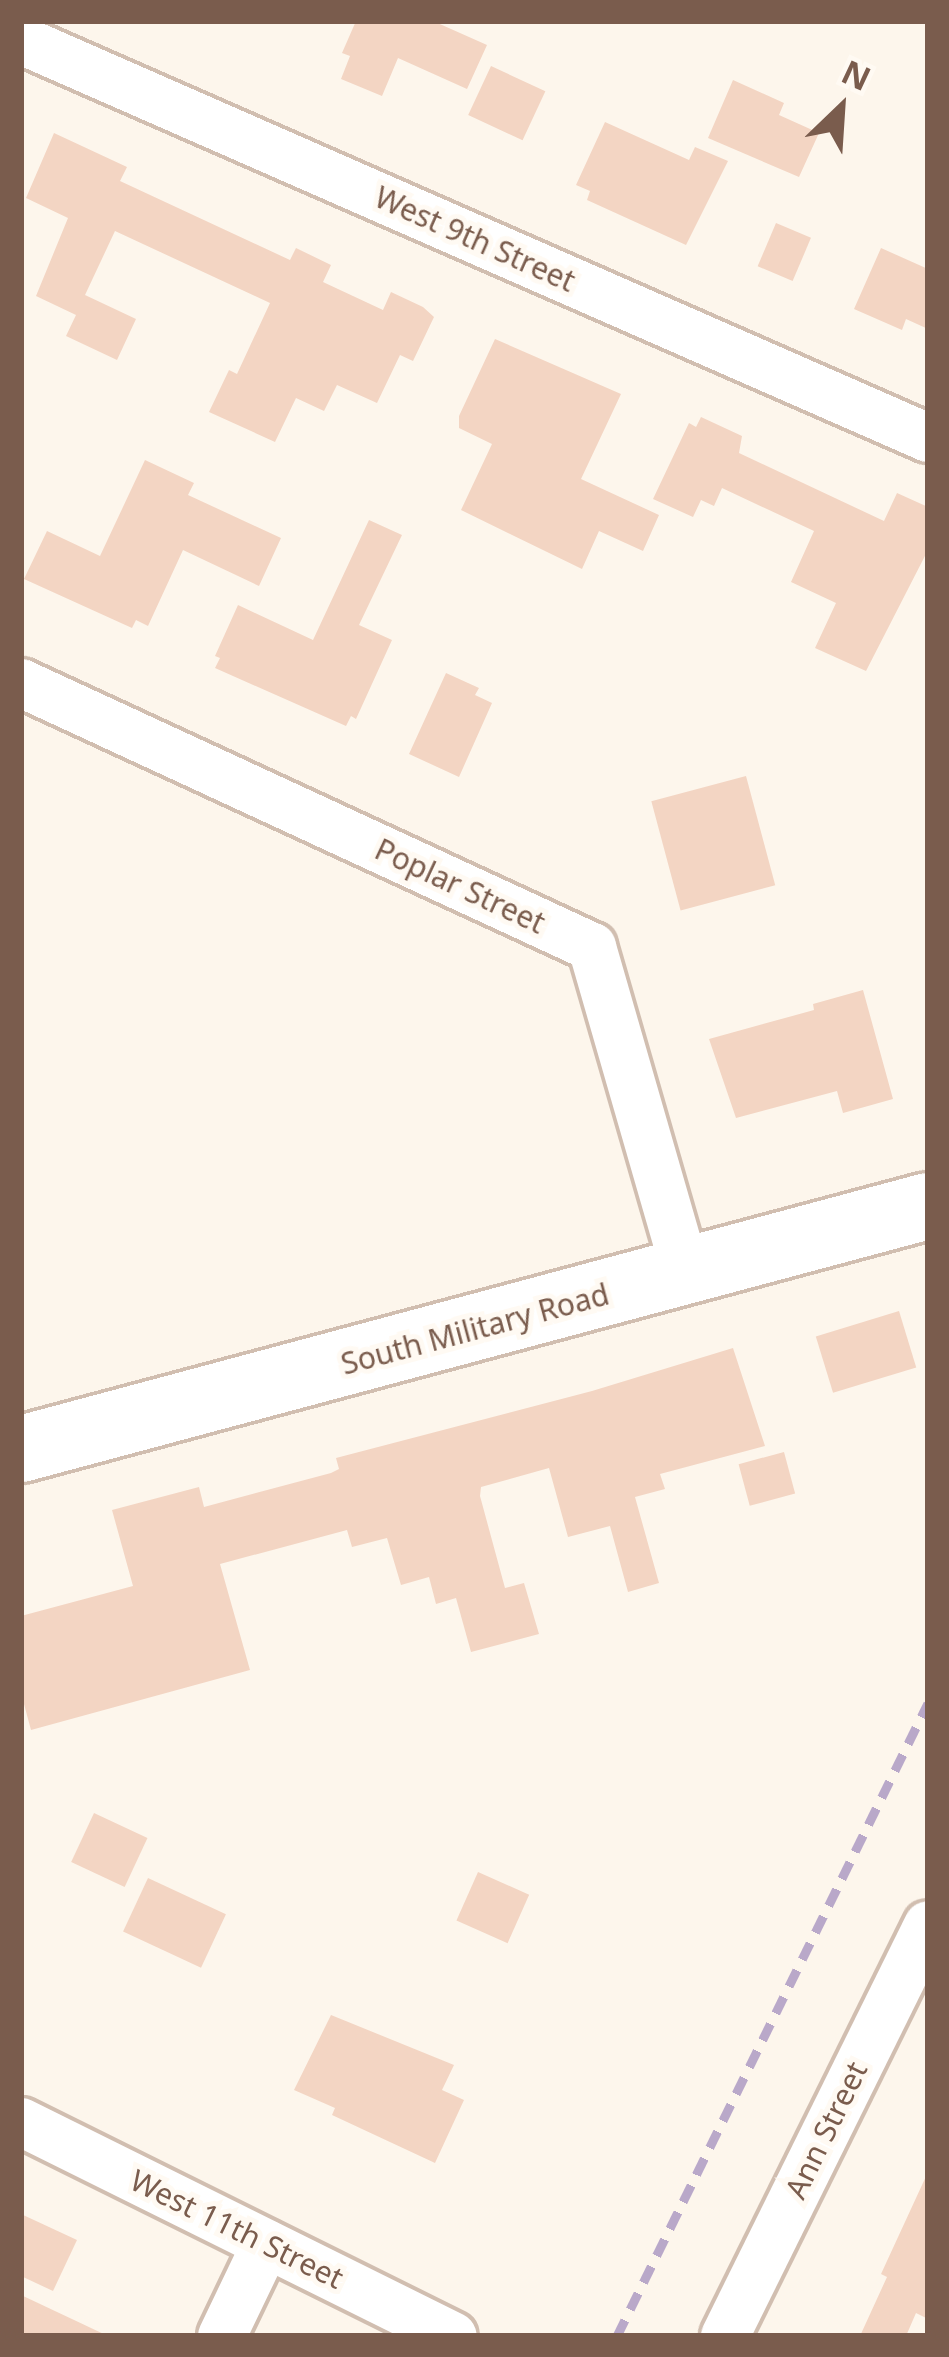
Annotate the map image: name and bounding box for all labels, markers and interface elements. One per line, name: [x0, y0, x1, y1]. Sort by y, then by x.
north arrow: [781, 48, 901, 168]
text: N: [835, 49, 878, 101]
street label: West 9th Street: [369, 179, 581, 299]
street label: Poplar Street: [369, 831, 551, 941]
street label: South Military Road: [337, 1276, 613, 1382]
street label: Ann Street: [777, 2056, 875, 2204]
street label: West 11th Street: [125, 2162, 349, 2296]

